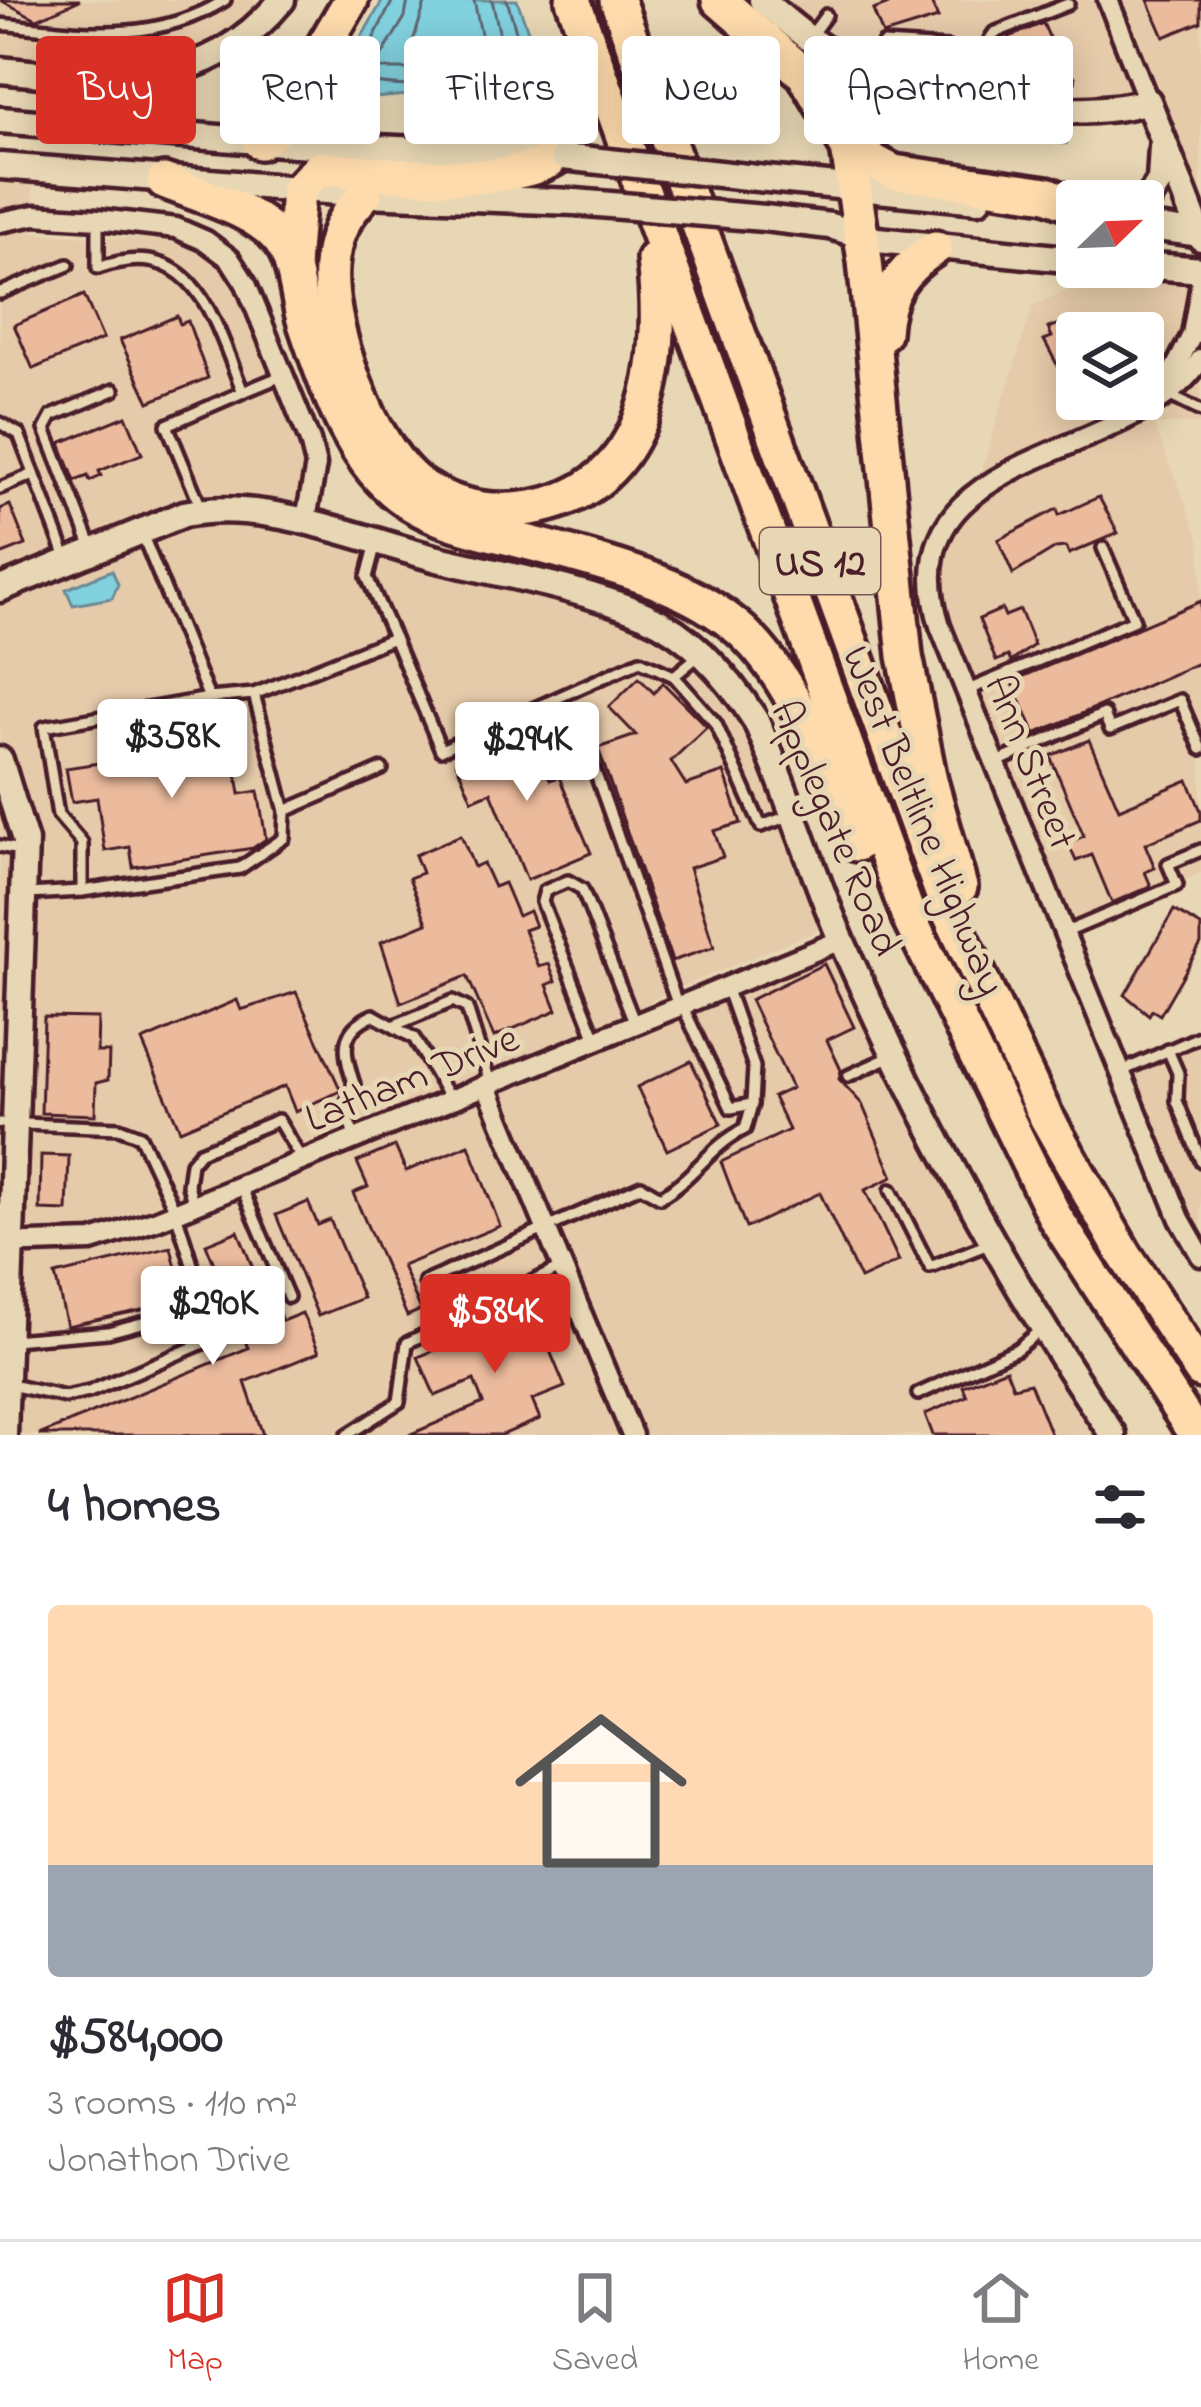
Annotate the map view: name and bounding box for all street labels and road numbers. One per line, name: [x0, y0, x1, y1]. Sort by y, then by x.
road number: US 12: [760, 528, 880, 594]
street label: West Beltline Highway: [824, 637, 1020, 1006]
street label: Ann Street: [966, 666, 1092, 859]
street label: Applegate Road: [753, 691, 915, 966]
street label: Latham Drive: [297, 1010, 529, 1151]

